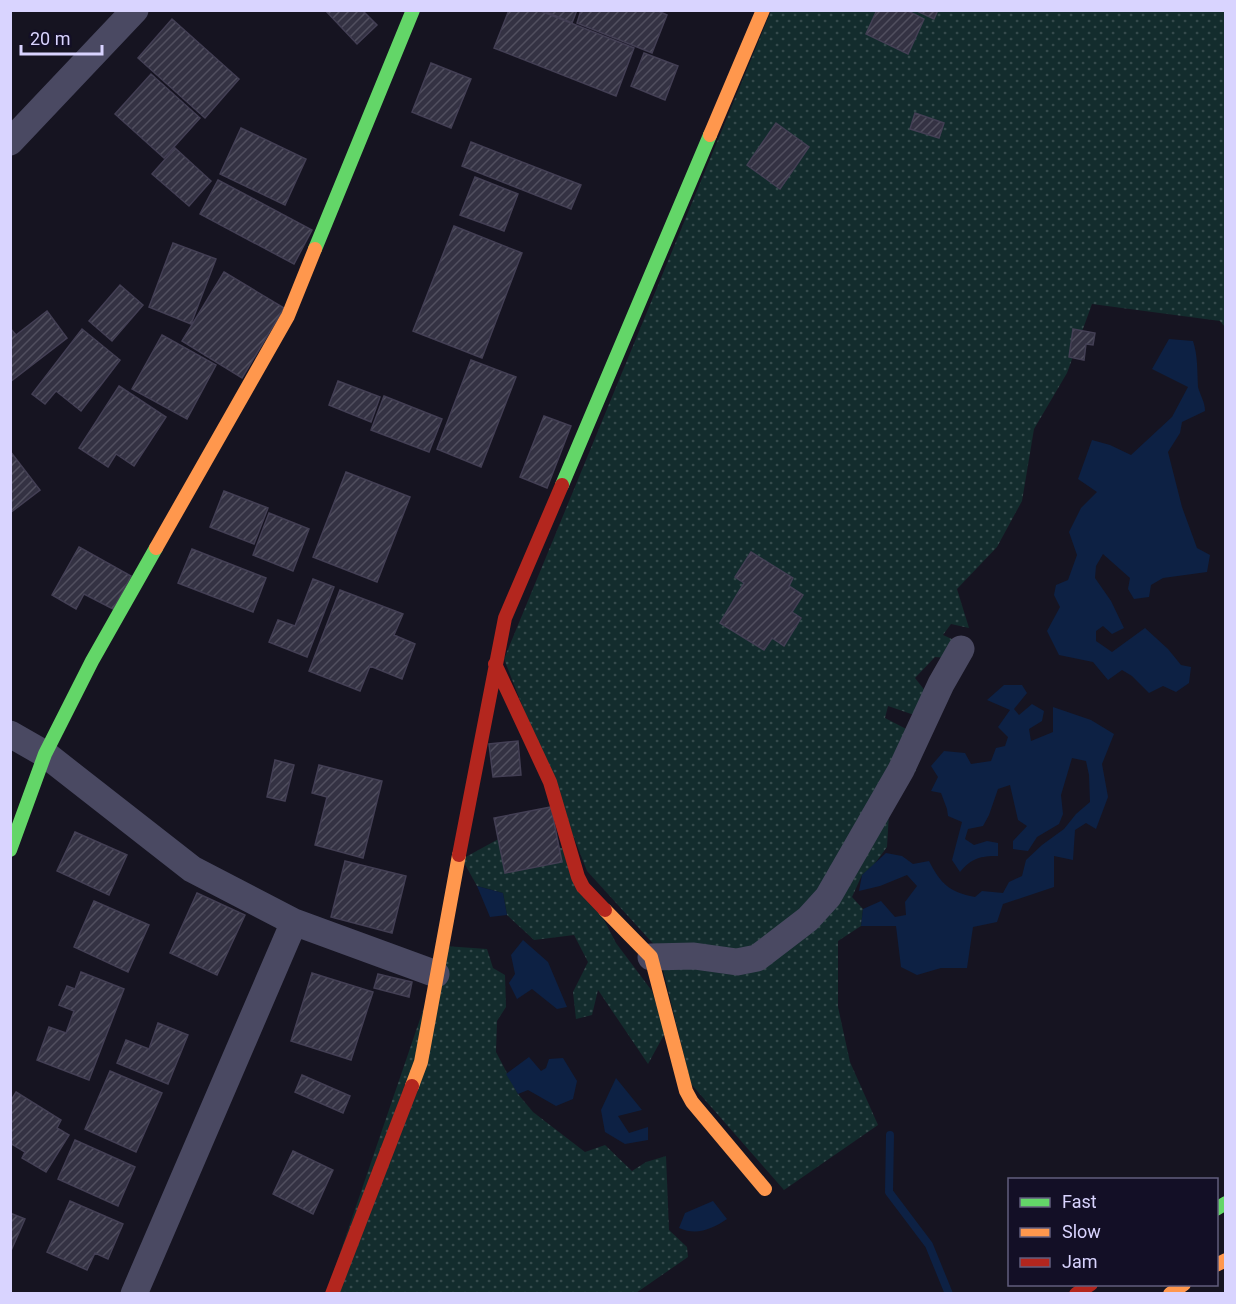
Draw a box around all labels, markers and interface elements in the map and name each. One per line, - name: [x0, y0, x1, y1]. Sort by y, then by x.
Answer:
- scale bar: [21, 18, 102, 56]
- text: 20 m: [30, 28, 70, 49]
- legend: [1008, 1178, 1218, 1286]
- text: Fast: [1062, 1191, 1097, 1212]
- text: Slow: [1062, 1221, 1101, 1242]
- text: Jam: [1062, 1251, 1098, 1272]

